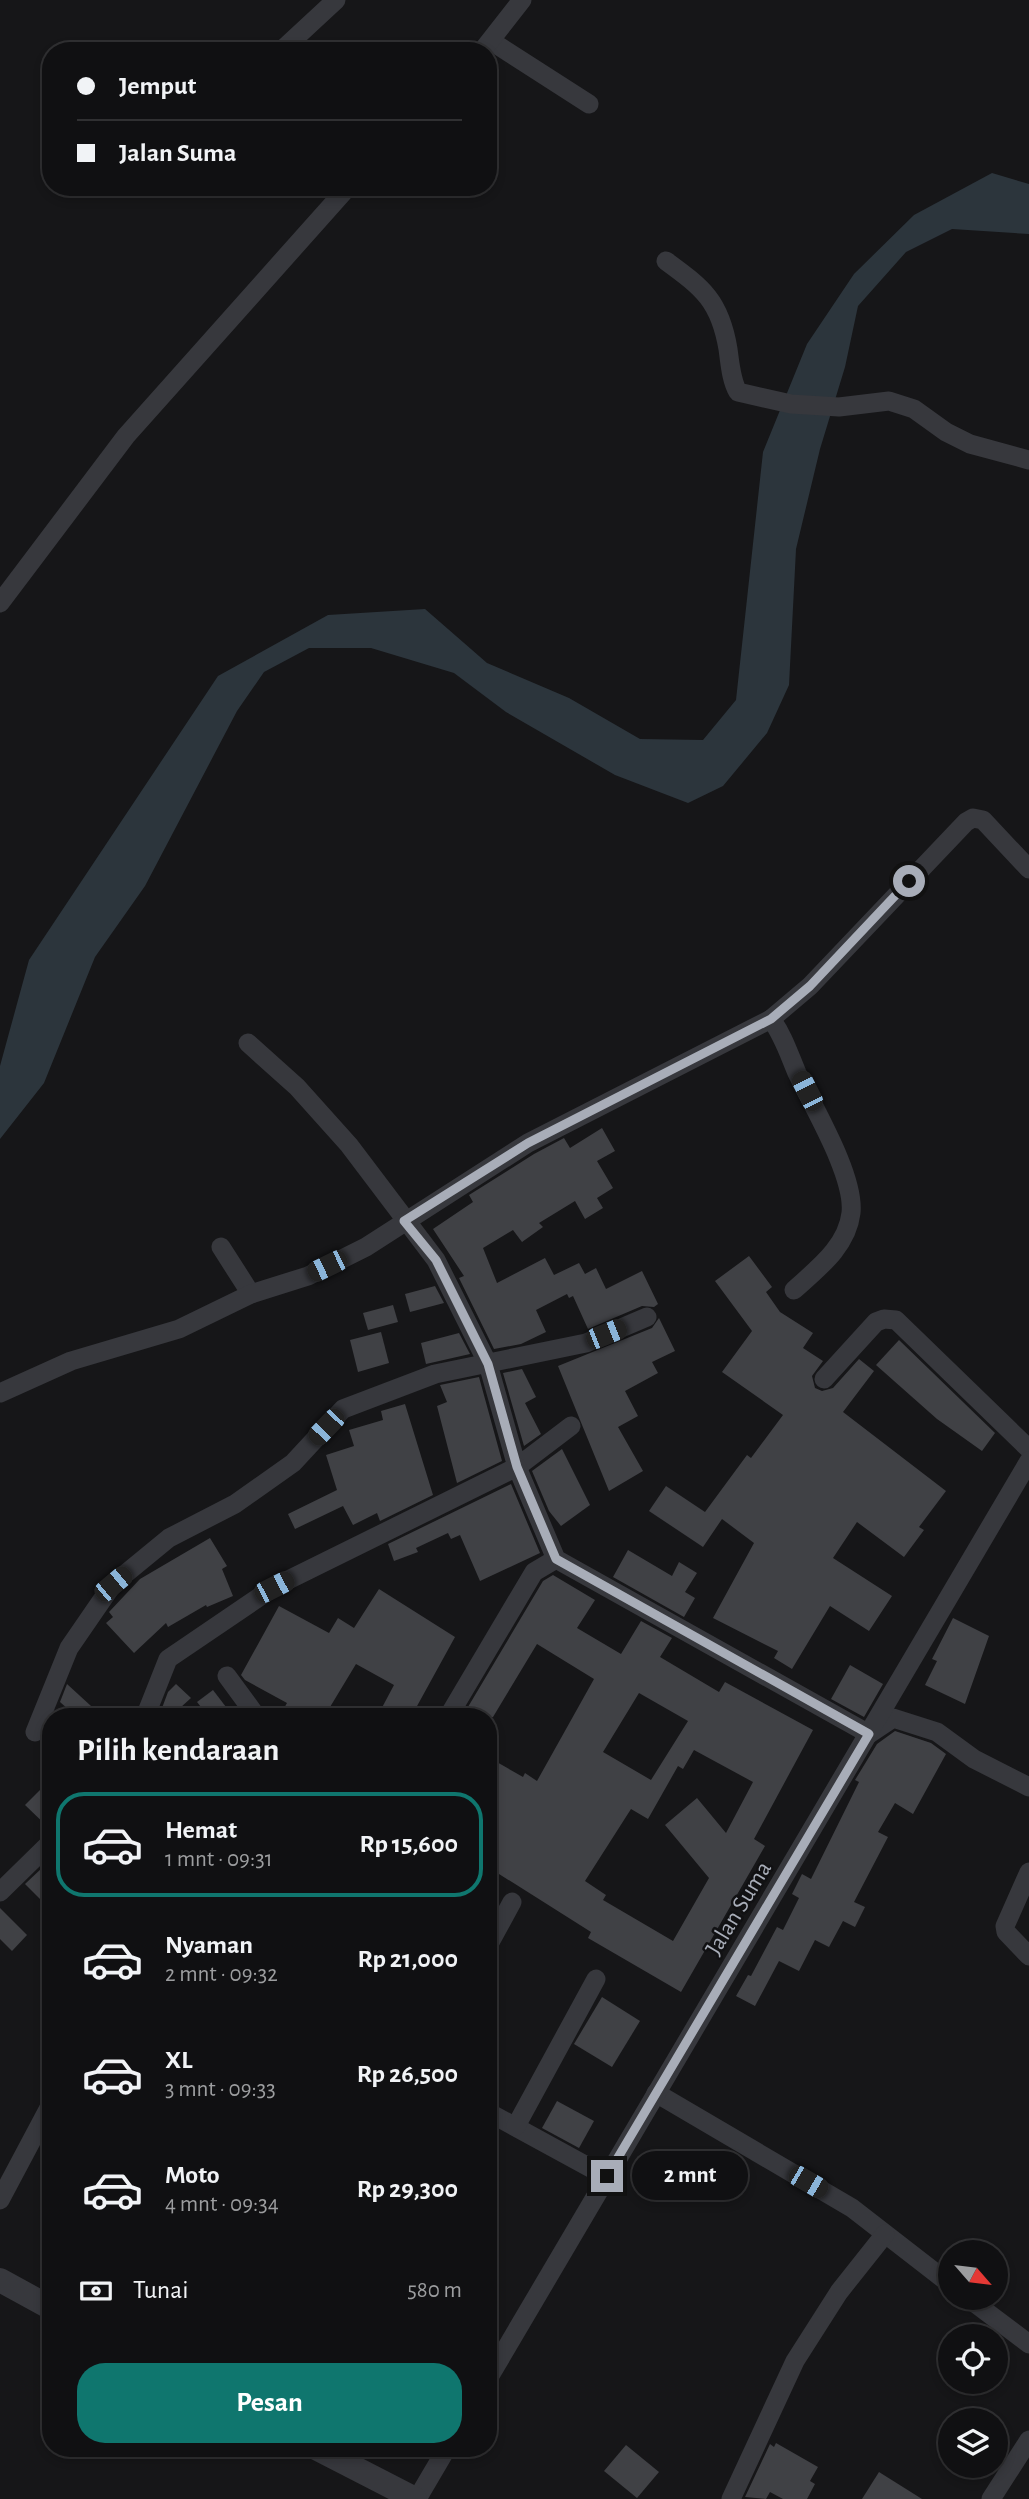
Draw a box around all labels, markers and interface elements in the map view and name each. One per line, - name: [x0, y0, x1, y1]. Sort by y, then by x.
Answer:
- text: Jemput: [119, 73, 196, 99]
- text: Jalan Suma: [119, 140, 237, 166]
- route start: [893, 865, 925, 897]
- car: [789, 1068, 826, 1114]
- car: [304, 1247, 351, 1285]
- car: [583, 1316, 630, 1352]
- car: [304, 1405, 349, 1449]
- car: [91, 1562, 136, 1606]
- car: [251, 1568, 298, 1606]
- text: Pilih kendaraan: [77, 1734, 279, 1766]
- icon: car: [81, 1813, 144, 1876]
- text: Hemat: [165, 1817, 237, 1843]
- text: Rp 15,600: [360, 1831, 458, 1857]
- text: 1 mnt · 09:31: [165, 1848, 273, 1871]
- street label: Jalan Suma: [702, 1857, 776, 1960]
- icon: car: [81, 1928, 144, 1991]
- text: Nyaman: [165, 1932, 253, 1958]
- text: Rp 21,000: [358, 1946, 458, 1972]
- text: 2 mnt · 09:32: [165, 1963, 278, 1986]
- icon: car: [81, 2043, 144, 2106]
- text: XL: [165, 2047, 192, 2073]
- text: Rp 26,500: [357, 2061, 458, 2087]
- text: 3 mnt · 09:33: [165, 2078, 276, 2101]
- callout: 2 mnt: [632, 2152, 747, 2200]
- icon: car: [81, 2158, 144, 2221]
- route end: [591, 2160, 623, 2192]
- text: Moto: [165, 2162, 220, 2188]
- car: [785, 2162, 832, 2202]
- text: 2 mnt: [664, 2164, 716, 2187]
- text: Rp 29,300: [357, 2176, 458, 2202]
- text: 4 mnt · 09:34: [165, 2193, 279, 2216]
- north arrow: [938, 2240, 1008, 2310]
- map controls: [938, 2240, 1008, 2478]
- icon: cash: [77, 2272, 115, 2310]
- text: Tunai: [133, 2277, 189, 2303]
- text: 580 m: [407, 2279, 462, 2302]
- button: locate: [938, 2324, 1008, 2394]
- button: Pesan: [77, 2363, 462, 2443]
- button: layers: [938, 2408, 1008, 2478]

